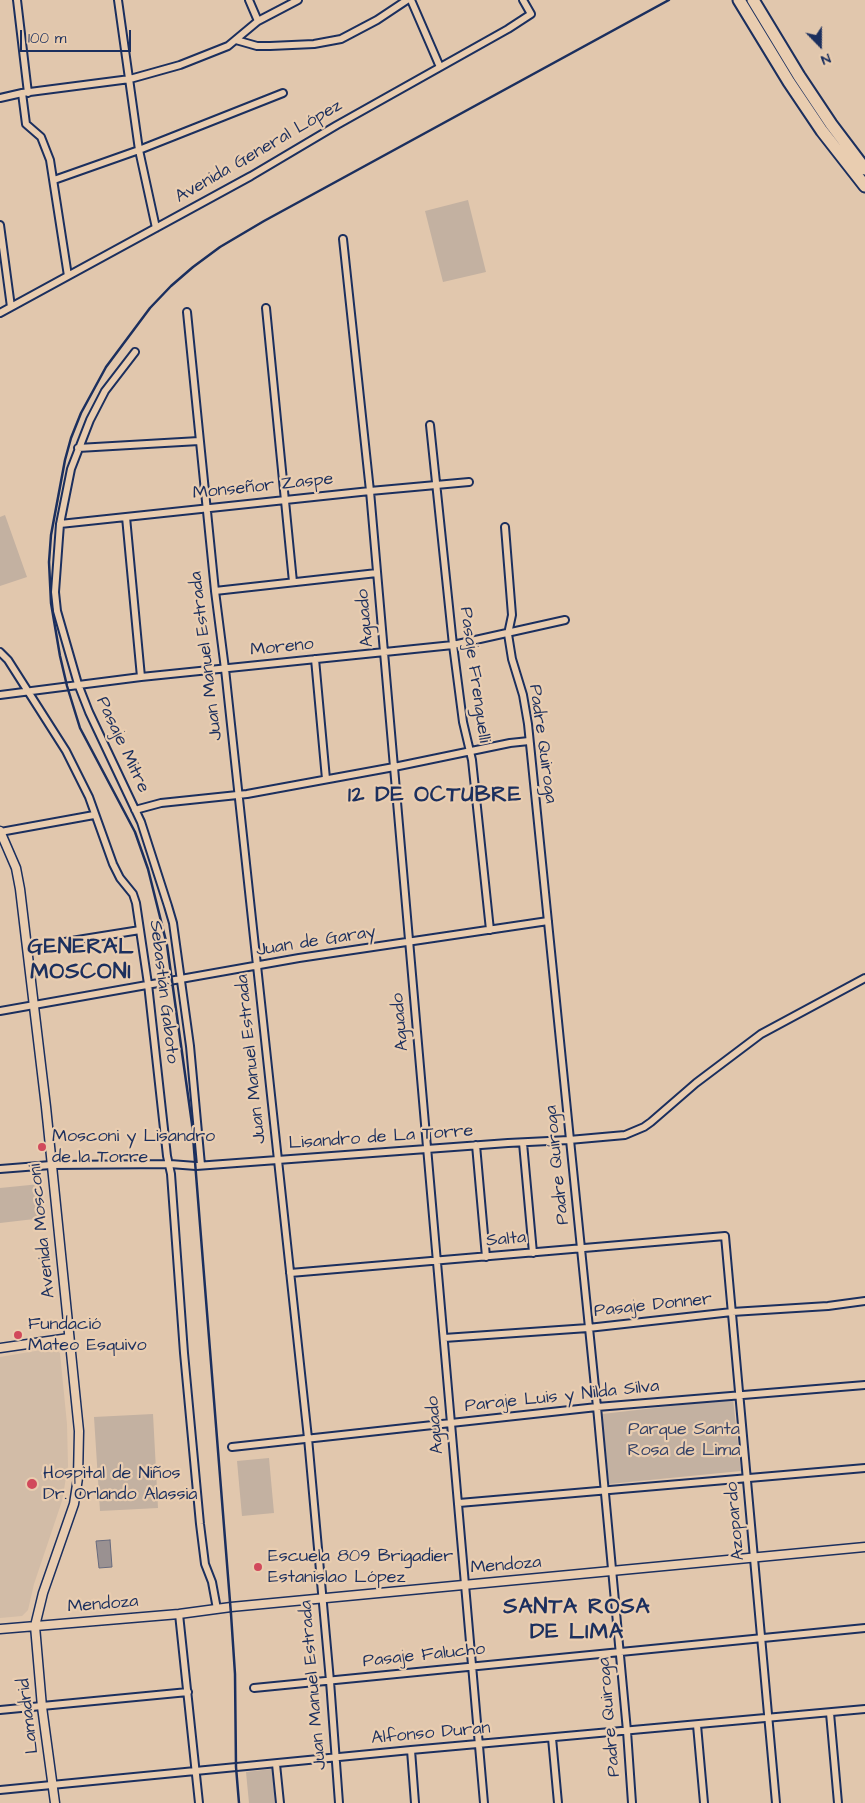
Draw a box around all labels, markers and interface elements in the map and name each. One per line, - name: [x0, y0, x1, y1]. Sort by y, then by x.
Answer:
- scale bar: [22, 20, 134, 52]
- north arrow: [795, 20, 845, 70]
- text: 100 m: [28, 28, 67, 49]
- text: N: [818, 48, 833, 70]
- street label: Avenida General López: [172, 95, 346, 209]
- street label: Monseñor Zaspe: [192, 469, 334, 505]
- street label: Juan Manuel Estrada: [186, 570, 228, 742]
- street label: Aguado: [353, 588, 379, 648]
- street label: Pasaje Frenguelli: [454, 606, 494, 744]
- street label: Moreno: [249, 634, 315, 662]
- street label: Padre Quiroga: [523, 683, 561, 805]
- street label: Pasaje Mitre: [90, 694, 154, 796]
- district label: 12 DE OCTUBRE: [346, 783, 524, 809]
- street label: Sebastián Gaboto: [143, 919, 183, 1065]
- street label: Juan de Garay: [255, 922, 377, 962]
- district label: GENERAL MOSCONI: [27, 935, 135, 986]
- street label: Juan Manuel Estrada: [232, 973, 272, 1145]
- street label: Aguado: [388, 992, 414, 1052]
- street label: Padre Quiroga: [541, 1104, 575, 1226]
- street label: Lisandro de La Torre: [288, 1121, 474, 1155]
- place label: Mosconi y Lisandro de la Torre: [52, 1126, 215, 1168]
- marker: Mosconi y Lisandro de la Torre: [36, 1141, 48, 1153]
- street label: Avenida Mosconi: [25, 1163, 61, 1299]
- street label: Salta: [485, 1227, 527, 1253]
- street label: Pasaje Donner: [593, 1289, 713, 1323]
- place label: Fundació Mateo Esquivo: [28, 1314, 147, 1356]
- marker: Fundació Mateo Esquivo: [12, 1329, 24, 1341]
- street label: Paraje Luis y Nilda Silva: [464, 1376, 660, 1418]
- street label: Aguado: [423, 1395, 449, 1455]
- park label: Parque Santa Rosa de Lima: [628, 1419, 740, 1462]
- place label: Hospital de Niños Dr. Orlando Alassia: [43, 1463, 197, 1506]
- marker: Hospital de Niños Dr. Orlando Alassia: [25, 1477, 39, 1491]
- street label: Azopardo: [722, 1481, 750, 1561]
- place label: Escuela 809 Brigadier Estanislao López: [268, 1546, 453, 1588]
- street label: Mendoza: [470, 1552, 542, 1580]
- marker: Escuela 809 Brigadier Estanislao López: [252, 1561, 264, 1573]
- street label: Mendoza: [67, 1591, 139, 1619]
- district label: SANTA ROSA DE LIMA: [502, 1595, 652, 1646]
- street label: Juan Manuel Estrada: [296, 1599, 332, 1771]
- street label: Pasaje Falucho: [362, 1639, 486, 1673]
- street label: Padre Quiroga: [594, 1656, 626, 1778]
- street label: Lamadrid: [14, 1677, 44, 1755]
- street label: Alfonso Duran: [371, 1718, 491, 1750]

